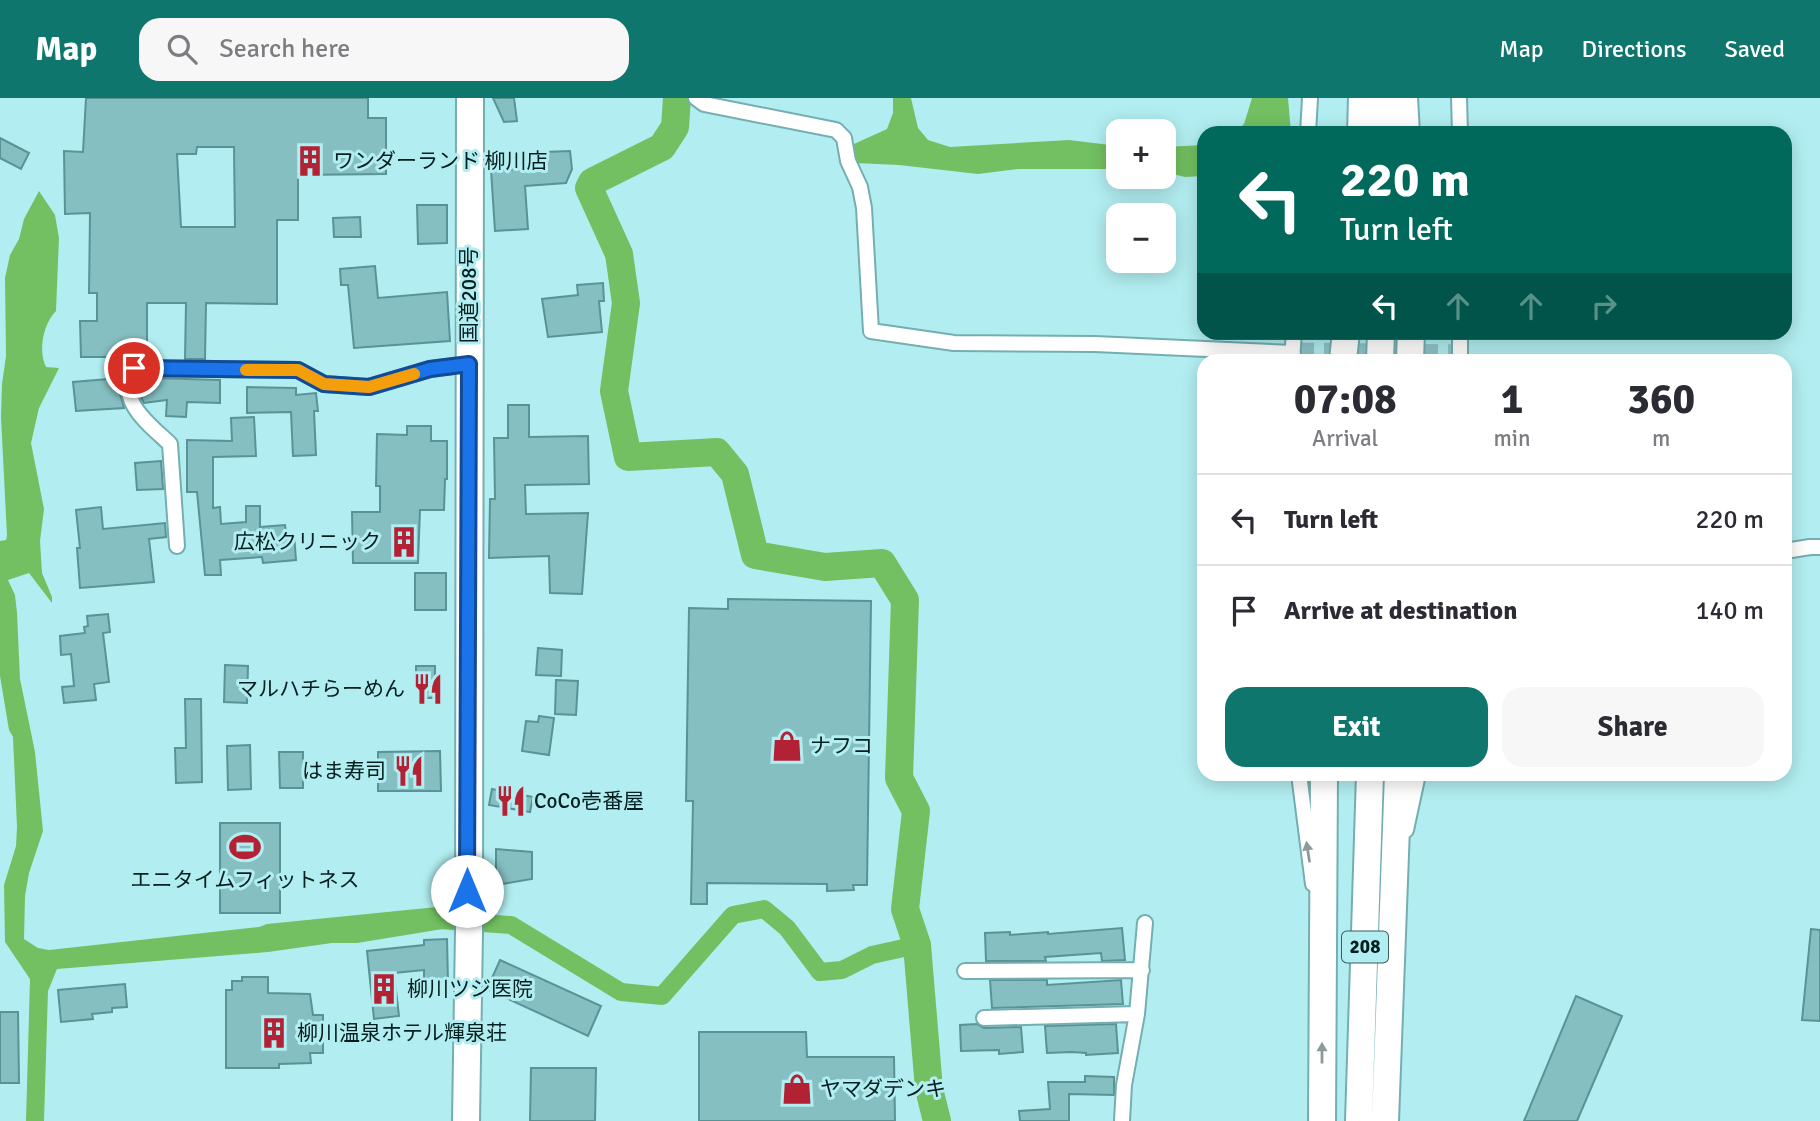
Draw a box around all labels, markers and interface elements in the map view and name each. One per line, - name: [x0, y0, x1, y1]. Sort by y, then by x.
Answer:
- search box: [139, 18, 629, 81]
- text: Map: [35, 29, 97, 70]
- icon: search: [163, 30, 201, 68]
- text: Search here: [219, 33, 350, 65]
- text: Map: [1499, 34, 1544, 64]
- text: Directions: [1582, 34, 1687, 64]
- text: Saved: [1725, 34, 1785, 64]
- map controls: [1106, 119, 1176, 273]
- button: +: [1106, 119, 1176, 189]
- building icon: ワンダーランド 柳川店: [293, 144, 327, 178]
- place label: ワンダーランド 柳川店: [333, 148, 548, 174]
- text: 220 m: [1340, 150, 1470, 210]
- icon: left: [1225, 154, 1316, 245]
- button: −: [1106, 203, 1176, 273]
- text: Turn left: [1340, 210, 1453, 249]
- street label: 国道208号: [456, 246, 482, 344]
- icon: left: [1366, 287, 1404, 325]
- icon: ahead: [1439, 287, 1477, 325]
- icon: ahead: [1512, 287, 1550, 325]
- icon: right: [1585, 287, 1623, 325]
- pin: [104, 338, 164, 398]
- icon: arrive: [115, 349, 153, 387]
- text: 07:08: [1294, 374, 1397, 425]
- text: 1: [1501, 374, 1523, 425]
- text: 360: [1627, 374, 1695, 425]
- text: Arrival: [1312, 424, 1378, 453]
- text: min: [1493, 424, 1531, 453]
- text: m: [1652, 424, 1670, 453]
- icon: left: [1225, 501, 1263, 539]
- text: Turn left: [1284, 504, 1378, 536]
- text: 220 m: [1695, 504, 1764, 536]
- building icon: 広松クリニック: [387, 525, 421, 559]
- place label: 広松クリニック: [234, 529, 381, 555]
- icon: arrive: [1225, 592, 1263, 630]
- text: Arrive at destination: [1284, 595, 1517, 627]
- text: 140 m: [1695, 595, 1764, 627]
- restaurant icon: マルハチらーめん: [411, 672, 445, 706]
- place label: マルハチらーめん: [237, 676, 405, 702]
- button: Exit: [1225, 687, 1488, 767]
- button: Share: [1502, 687, 1764, 767]
- shop icon: ナフコ: [770, 729, 804, 763]
- place label: ナフコ: [810, 733, 873, 759]
- restaurant icon: はま寿司: [392, 754, 426, 788]
- place label: はま寿司: [302, 758, 386, 784]
- restaurant icon: CoCo壱番屋: [494, 784, 528, 818]
- place label: CoCo壱番屋: [534, 788, 644, 814]
- sports icon: エニタイムフィットネス: [228, 830, 262, 864]
- one-way arrow: [1302, 841, 1313, 863]
- position arrow: [430, 854, 504, 928]
- place label: エニタイムフィットネス: [131, 867, 359, 893]
- road number: 208: [1342, 932, 1388, 962]
- building icon: 柳川ツジ医院: [367, 972, 401, 1006]
- place label: 柳川ツジ医院: [407, 976, 533, 1002]
- building icon: 柳川温泉ホテル輝泉荘: [257, 1016, 291, 1050]
- place label: 柳川温泉ホテル輝泉荘: [297, 1020, 507, 1046]
- one-way arrow: [1316, 1042, 1328, 1064]
- shop icon: ヤマダデンキ: [780, 1072, 814, 1106]
- place label: ヤマダデンキ: [820, 1076, 946, 1102]

